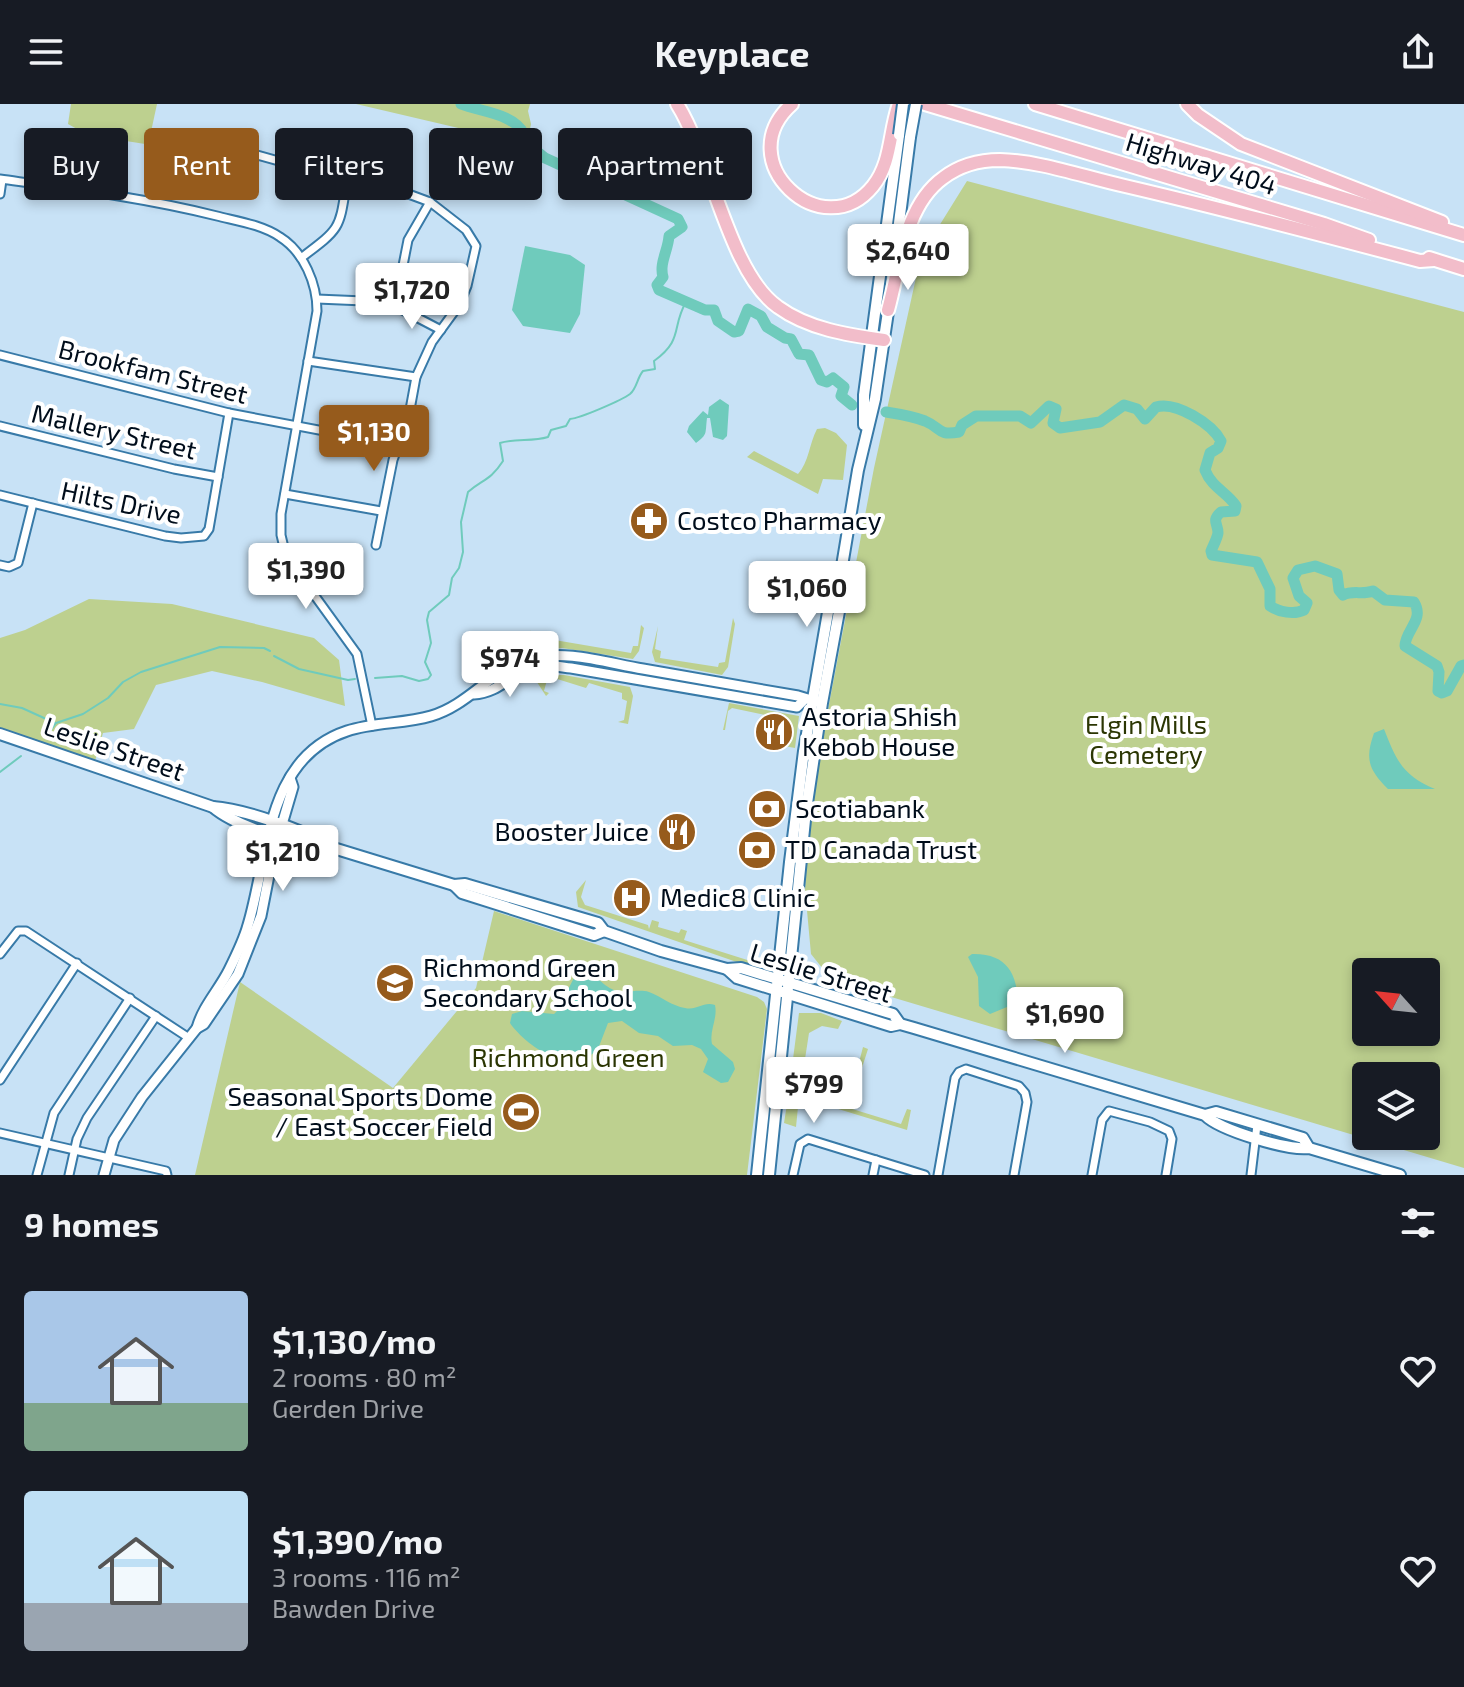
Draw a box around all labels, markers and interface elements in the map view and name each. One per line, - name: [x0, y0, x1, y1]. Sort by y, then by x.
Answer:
- icon: menu: [24, 30, 68, 74]
- icon: share: [1396, 30, 1440, 74]
- text: Keyplace: [654, 31, 810, 74]
- street label: Highway 404: [1122, 125, 1280, 200]
- chip: Buy: [24, 128, 128, 200]
- chip: Rent: [144, 128, 259, 200]
- chip: Filters: [275, 128, 413, 200]
- chip: New: [429, 128, 542, 200]
- chip: Apartment: [558, 128, 752, 200]
- pin: $2,640: [843, 224, 973, 292]
- text: $2,640: [866, 234, 950, 265]
- pin: $1,720: [347, 263, 477, 331]
- text: $1,720: [374, 273, 451, 304]
- street label: Brookfam Street: [56, 332, 251, 409]
- street label: Mallery Street: [29, 397, 200, 465]
- pin: $1,130: [309, 405, 439, 473]
- text: $1,130: [337, 415, 411, 446]
- street label: Hilts Drive: [58, 474, 184, 529]
- pharmacy icon: Costco Pharmacy: [628, 500, 670, 542]
- place label: Costco Pharmacy: [677, 504, 882, 535]
- pin: $1,390: [241, 543, 371, 611]
- text: $1,390: [266, 553, 346, 584]
- pin: $1,060: [742, 561, 872, 629]
- text: $1,060: [767, 571, 847, 602]
- pin: $974: [463, 631, 557, 699]
- text: $974: [480, 641, 540, 672]
- place label: Astoria Shish Kebob House: [802, 700, 957, 761]
- park label: Elgin Mills Cemetery: [1085, 708, 1207, 769]
- street label: Leslie Street: [40, 709, 189, 786]
- restaurant icon: Astoria Shish Kebob House: [753, 711, 795, 753]
- bank icon: Scotiabank: [746, 788, 788, 830]
- place label: Scotiabank: [795, 792, 925, 823]
- restaurant icon: Booster Juice: [656, 811, 698, 853]
- place label: Booster Juice: [495, 815, 649, 846]
- pin: $1,210: [218, 825, 348, 893]
- bank icon: TD Canada Trust: [736, 829, 778, 871]
- place label: TD Canada Trust: [785, 833, 977, 864]
- text: $1,210: [245, 835, 321, 866]
- hospital icon: Medic8 Clinic: [611, 877, 653, 919]
- place label: Medic8 Clinic: [660, 881, 816, 912]
- street label: Leslie Street: [747, 935, 896, 1008]
- place label: Richmond Green Secondary School: [423, 951, 632, 1012]
- north arrow: [1352, 958, 1440, 1046]
- map controls: [1352, 958, 1440, 1150]
- school or university icon: Richmond Green Secondary School: [374, 962, 416, 1004]
- pin: $1,690: [1000, 987, 1130, 1055]
- text: $1,690: [1025, 997, 1105, 1028]
- park label: Richmond Green: [471, 1041, 665, 1072]
- pin: $799: [767, 1057, 861, 1125]
- button: layers: [1352, 1062, 1440, 1150]
- text: $799: [784, 1067, 844, 1098]
- place label: Seasonal Sports Dome / East Soccer Field: [227, 1080, 493, 1141]
- sports icon: Seasonal Sports Dome / East Soccer Field: [500, 1091, 542, 1133]
- icon: filters: [1396, 1201, 1440, 1245]
- text: 9 homes: [24, 1203, 159, 1244]
- text: $1,130/mo: [272, 1320, 436, 1361]
- icon: home: [88, 1323, 184, 1419]
- icon: heart: [1396, 1349, 1440, 1393]
- text: 2 rooms · 80 m²: [272, 1361, 457, 1392]
- text: Gerden Drive: [272, 1392, 424, 1423]
- text: $1,390/mo: [272, 1520, 443, 1561]
- icon: home: [88, 1523, 184, 1619]
- icon: heart: [1396, 1549, 1440, 1593]
- text: 3 rooms · 116 m²: [272, 1561, 461, 1592]
- text: Bawden Drive: [272, 1592, 435, 1623]

